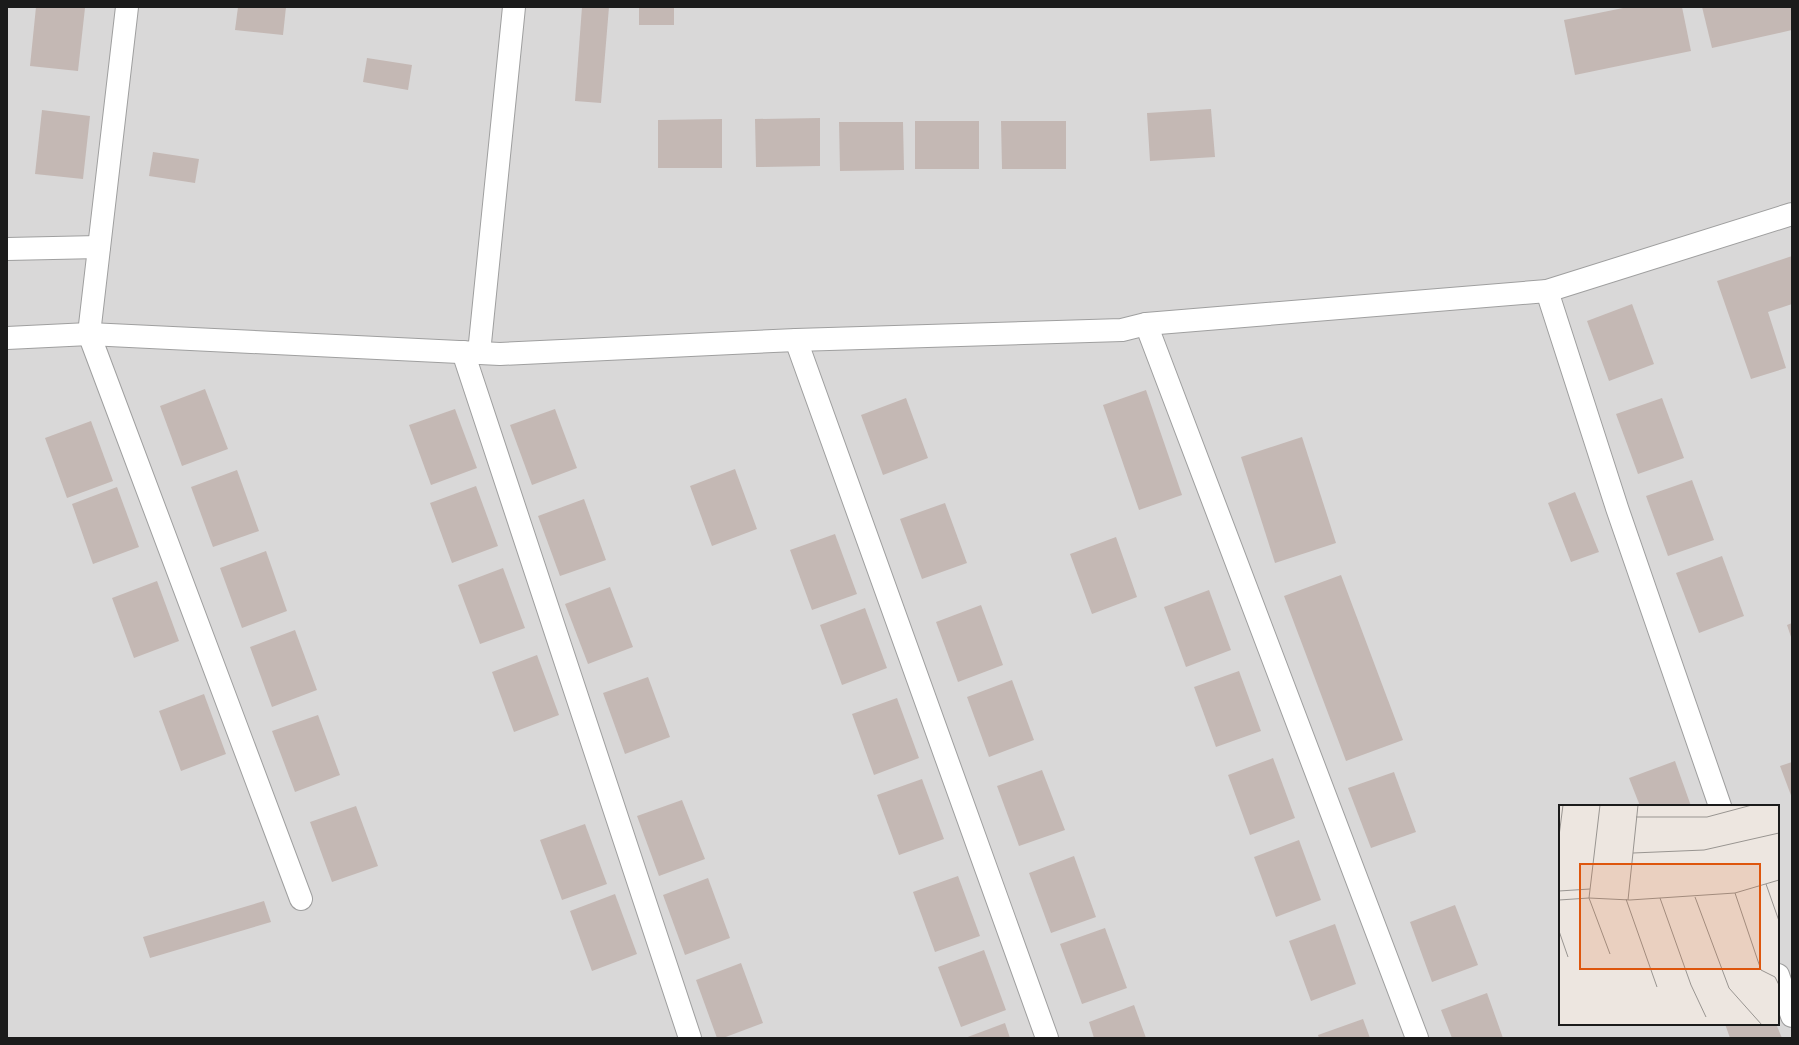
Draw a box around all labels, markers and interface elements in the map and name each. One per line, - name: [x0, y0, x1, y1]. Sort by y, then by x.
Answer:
- inset map: [1559, 805, 1779, 1025]

